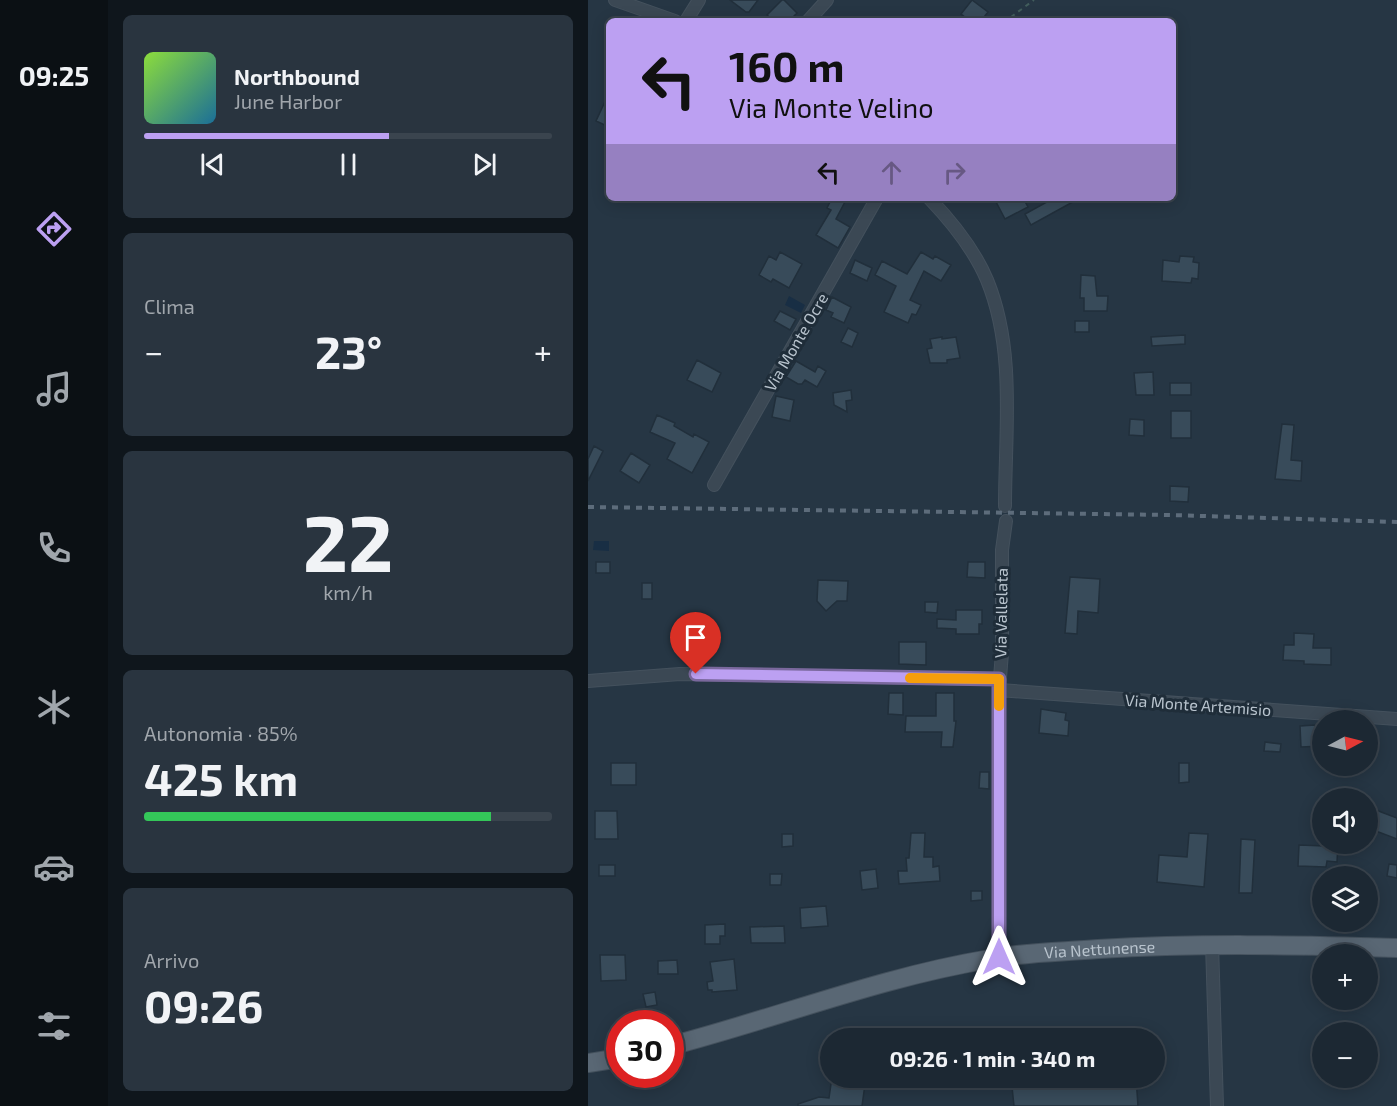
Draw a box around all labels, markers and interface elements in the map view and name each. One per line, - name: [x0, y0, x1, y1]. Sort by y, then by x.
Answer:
- text: 160 m: [729, 40, 845, 90]
- icon: left: [630, 42, 708, 120]
- text: 09:25: [19, 59, 89, 91]
- text: Northbound: [234, 63, 360, 89]
- text: June Harbor: [234, 89, 342, 113]
- text: Via Monte Velino: [729, 91, 934, 123]
- icon: previous: [196, 148, 229, 181]
- icon: pause: [332, 148, 365, 181]
- icon: next: [468, 148, 501, 181]
- icon: left: [812, 156, 845, 189]
- icon: ahead: [875, 156, 908, 189]
- icon: right: [938, 156, 971, 189]
- icon: directions: [33, 208, 75, 250]
- street label: Via Monte Ocre: [760, 289, 831, 394]
- text: Clima: [144, 294, 195, 318]
- text: 23°: [315, 324, 382, 378]
- text: −: [144, 331, 163, 371]
- text: +: [534, 331, 552, 371]
- icon: music: [33, 368, 75, 410]
- text: 22: [303, 494, 393, 588]
- icon: phone: [33, 527, 75, 569]
- street label: Via Vallelata: [990, 568, 1011, 658]
- text: km/h: [323, 580, 373, 604]
- pin: [670, 612, 721, 674]
- icon: arrive: [679, 621, 712, 654]
- icon: climate: [33, 686, 75, 728]
- street label: Via Monte Artemisio: [1124, 690, 1272, 719]
- north arrow: [1312, 710, 1378, 776]
- map controls: [1312, 710, 1378, 1088]
- text: Autonomia · 85%: [144, 721, 298, 745]
- text: 425 km: [144, 751, 298, 805]
- button: sound: [1312, 788, 1378, 854]
- icon: car: [33, 846, 75, 888]
- button: layers: [1312, 866, 1378, 932]
- position arrow: [967, 925, 1031, 989]
- street label: Via Nettunense: [1043, 936, 1156, 961]
- button: +: [1312, 944, 1378, 1010]
- text: Arrivo: [144, 948, 199, 972]
- text: 09:26: [144, 978, 263, 1032]
- icon: filters: [33, 1005, 75, 1047]
- speed limit sign: 30: [606, 1010, 684, 1088]
- button: −: [1312, 1022, 1378, 1088]
- text: 09:26 · 1 min · 340 m: [890, 1045, 1095, 1071]

